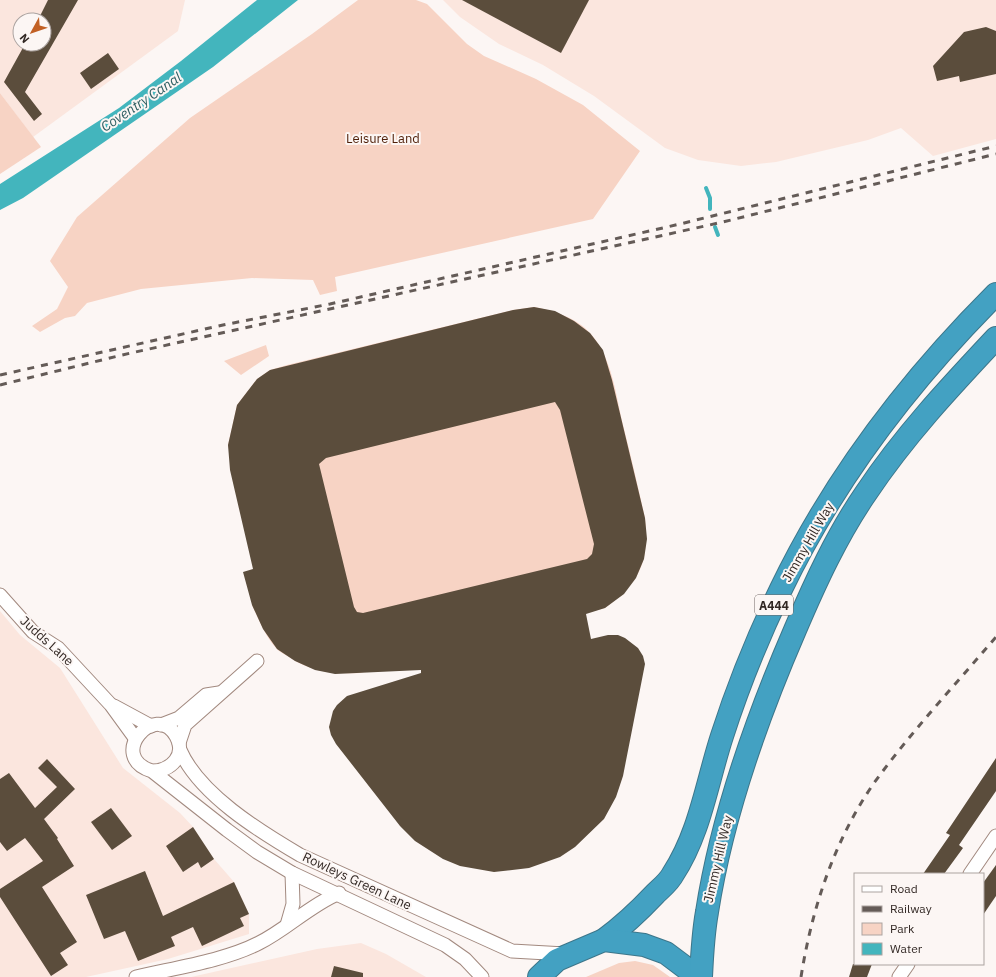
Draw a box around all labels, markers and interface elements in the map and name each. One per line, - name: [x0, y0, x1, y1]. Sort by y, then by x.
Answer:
- north arrow: [12, 12, 52, 52]
- text: N: [16, 31, 32, 46]
- water label: Coventry Canal: [97, 68, 185, 136]
- park label: Leisure Land: [346, 130, 420, 147]
- street label: Jimmy Hill Way: [778, 499, 838, 585]
- road number: A444: [755, 595, 793, 615]
- street label: Judds Lane: [17, 612, 77, 670]
- street label: Jimmy Hill Way: [700, 813, 736, 904]
- street label: Rowleys Green Lane: [300, 848, 414, 914]
- legend: [854, 873, 984, 965]
- text: Road: [890, 881, 918, 896]
- text: Railway: [890, 901, 932, 916]
- text: Park: [890, 921, 915, 936]
- text: Water: [890, 941, 923, 956]

